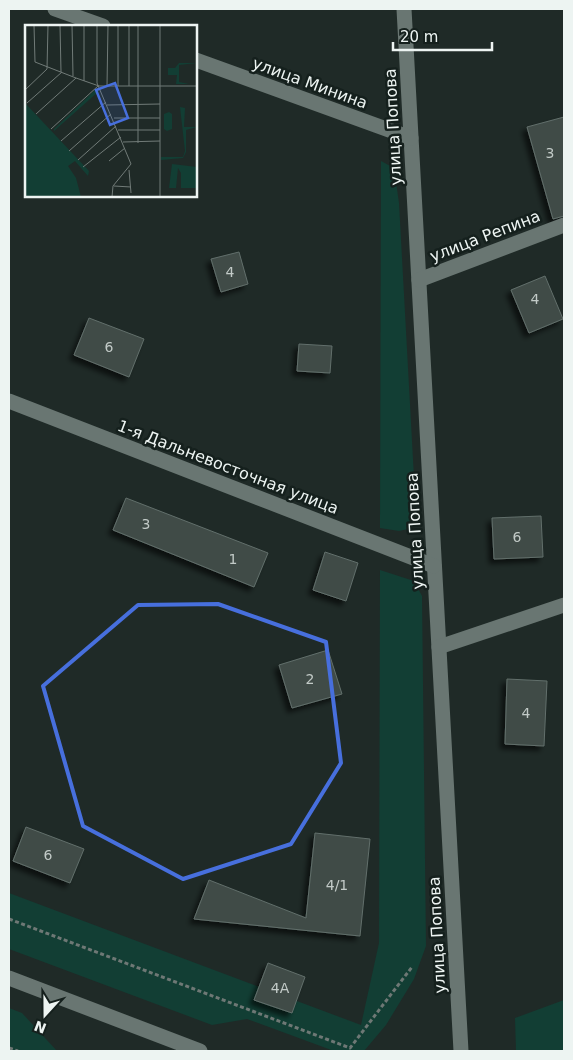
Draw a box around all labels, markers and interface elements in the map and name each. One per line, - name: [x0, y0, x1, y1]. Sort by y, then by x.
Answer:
- scale bar: [393, 20, 492, 52]
- inset map: [25, 25, 198, 198]
- text: 20 m: [400, 28, 438, 46]
- street label: улица Минина: [250, 53, 370, 113]
- street label: улица Попова: [380, 68, 406, 186]
- house number: 3: [546, 145, 554, 161]
- street label: улица Репина: [427, 206, 543, 266]
- house number: 4: [226, 264, 235, 280]
- house number: 4: [531, 291, 540, 307]
- house number: 6: [105, 339, 114, 355]
- street label: 1-я Дальневосточная улица: [115, 416, 341, 518]
- street label: улица Попова: [402, 472, 428, 590]
- house number: 3: [142, 516, 150, 532]
- house number: 6: [513, 529, 522, 545]
- house number: 1: [229, 551, 237, 567]
- house number: 2: [306, 671, 314, 687]
- house number: 4: [522, 705, 531, 721]
- house number: 6: [44, 847, 53, 863]
- street label: улица Попова: [424, 876, 450, 994]
- house number: 4/1: [326, 877, 348, 893]
- house number: 4А: [271, 980, 290, 996]
- north arrow: [20, 990, 70, 1040]
- text: N: [32, 1018, 49, 1037]

